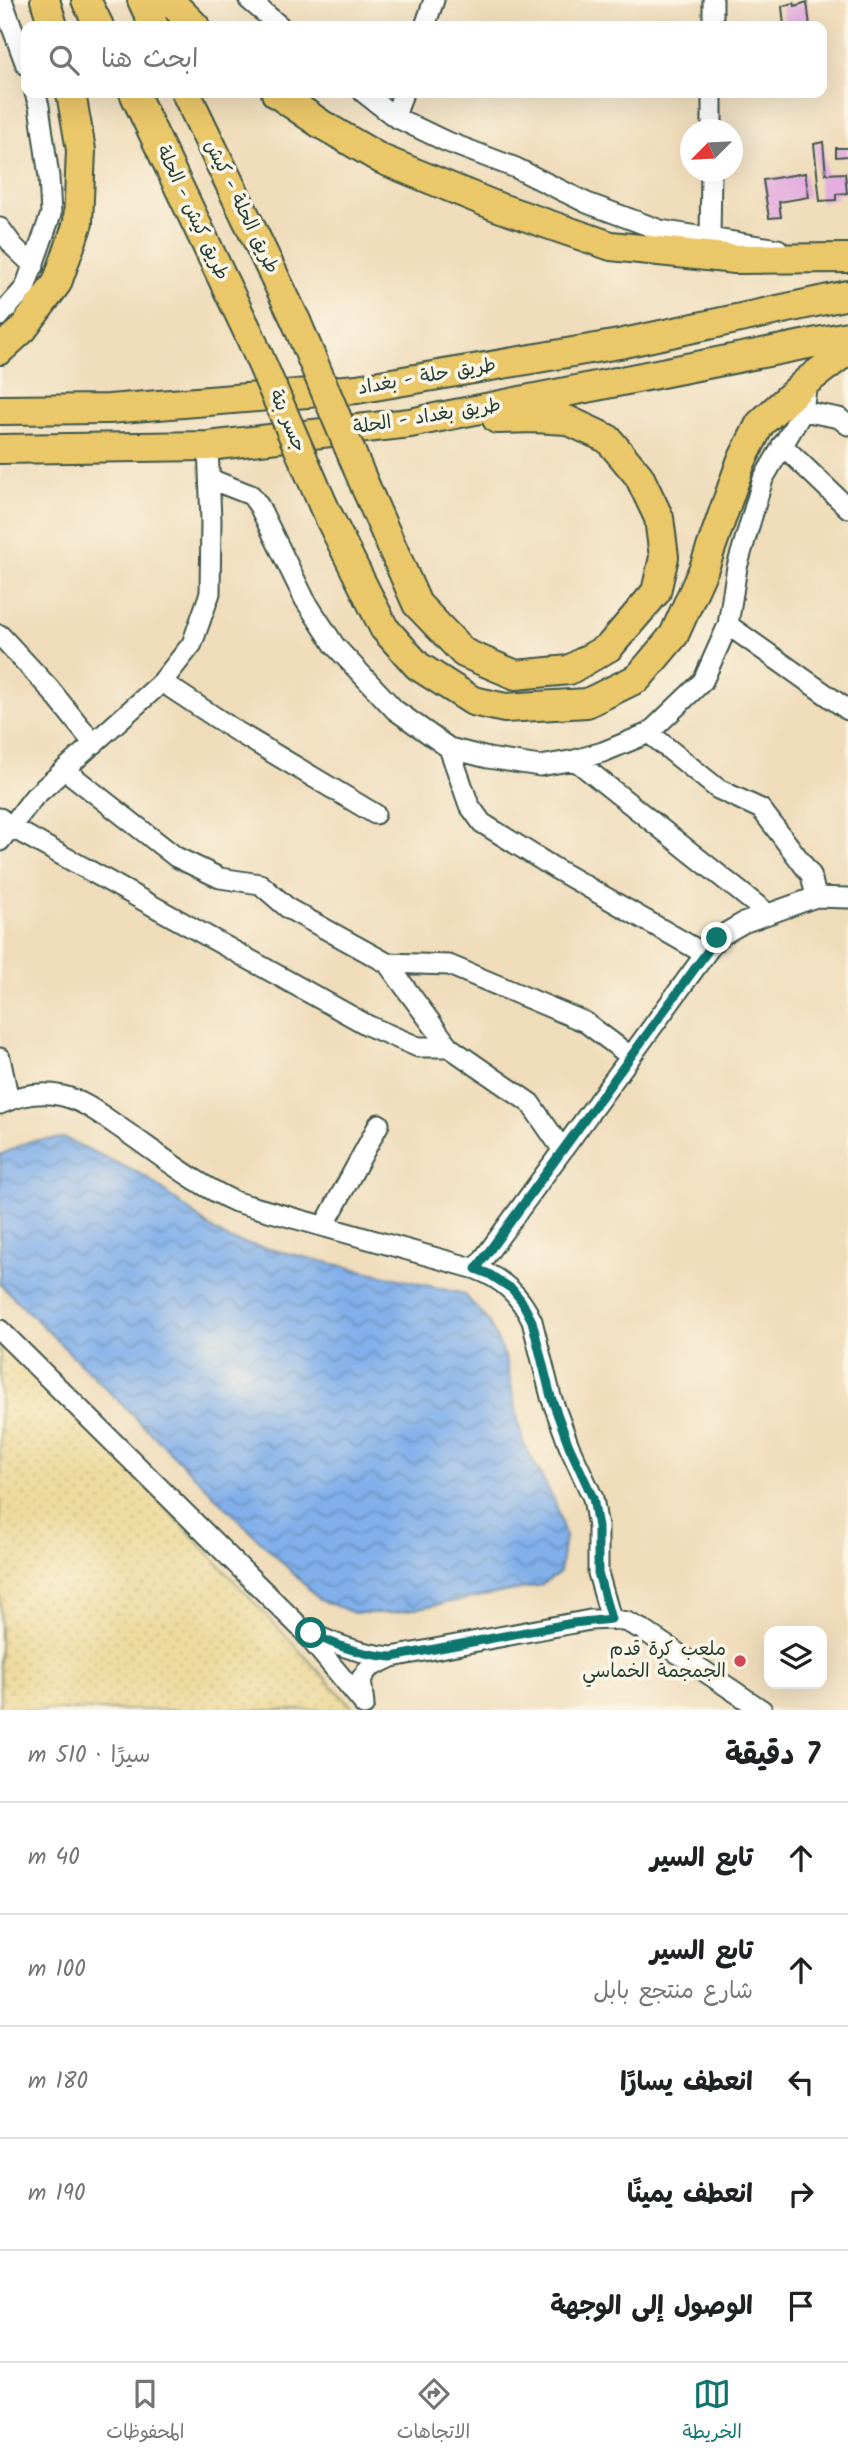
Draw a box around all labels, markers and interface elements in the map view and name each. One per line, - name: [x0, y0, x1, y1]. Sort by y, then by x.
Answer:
- search box: [21, 21, 827, 98]
- text: ابحث هنا: [101, 39, 198, 81]
- icon: search: [45, 41, 83, 79]
- north arrow: [680, 119, 743, 182]
- street label: طريق الحلة - كيش: [196, 135, 286, 279]
- street label: طريق كيش - الحلة: [148, 141, 236, 285]
- street label: طريق حلة - بغداد: [356, 350, 498, 404]
- street label: جسر بتة: [260, 385, 314, 457]
- street label: طريق بغداد - الحلة: [351, 391, 503, 443]
- route end: [701, 922, 732, 953]
- route start: [295, 1617, 326, 1648]
- map controls: [764, 1626, 827, 1689]
- button: layers: [764, 1626, 827, 1689]
- place label: ملعب كرة قدم الجمجمة الخماسي: [582, 1635, 726, 1687]
- marker: ملعب كرة قدم الجمجمة الخماسي: [732, 1653, 748, 1669]
- text: 7 دقيقة: [725, 1732, 820, 1780]
- text: سيرًا · 510 m: [28, 1738, 151, 1774]
- text: تابع السير: [650, 1838, 753, 1880]
- icon: ahead: [782, 1839, 820, 1877]
- text: 40 m: [28, 1840, 80, 1876]
- text: تابع السير: [650, 1931, 753, 1973]
- icon: ahead: [782, 1951, 820, 1989]
- text: 100 m: [28, 1952, 86, 1988]
- text: شارع منتجع بابل: [593, 1974, 753, 2010]
- text: انعطف يسارًا: [620, 2062, 753, 2104]
- icon: left: [782, 2063, 820, 2101]
- text: 180 m: [28, 2064, 88, 2100]
- text: انعطف يمينًا: [627, 2174, 753, 2216]
- icon: right: [782, 2175, 820, 2213]
- text: 190 m: [28, 2176, 86, 2212]
- text: الوصول إلى الوجهة: [550, 2286, 753, 2328]
- icon: arrive: [782, 2287, 820, 2325]
- tab: المحفوظات: [106, 2375, 184, 2448]
- tab: الاتجاهات: [397, 2375, 470, 2448]
- tab: الخريطة: [683, 2375, 742, 2448]

